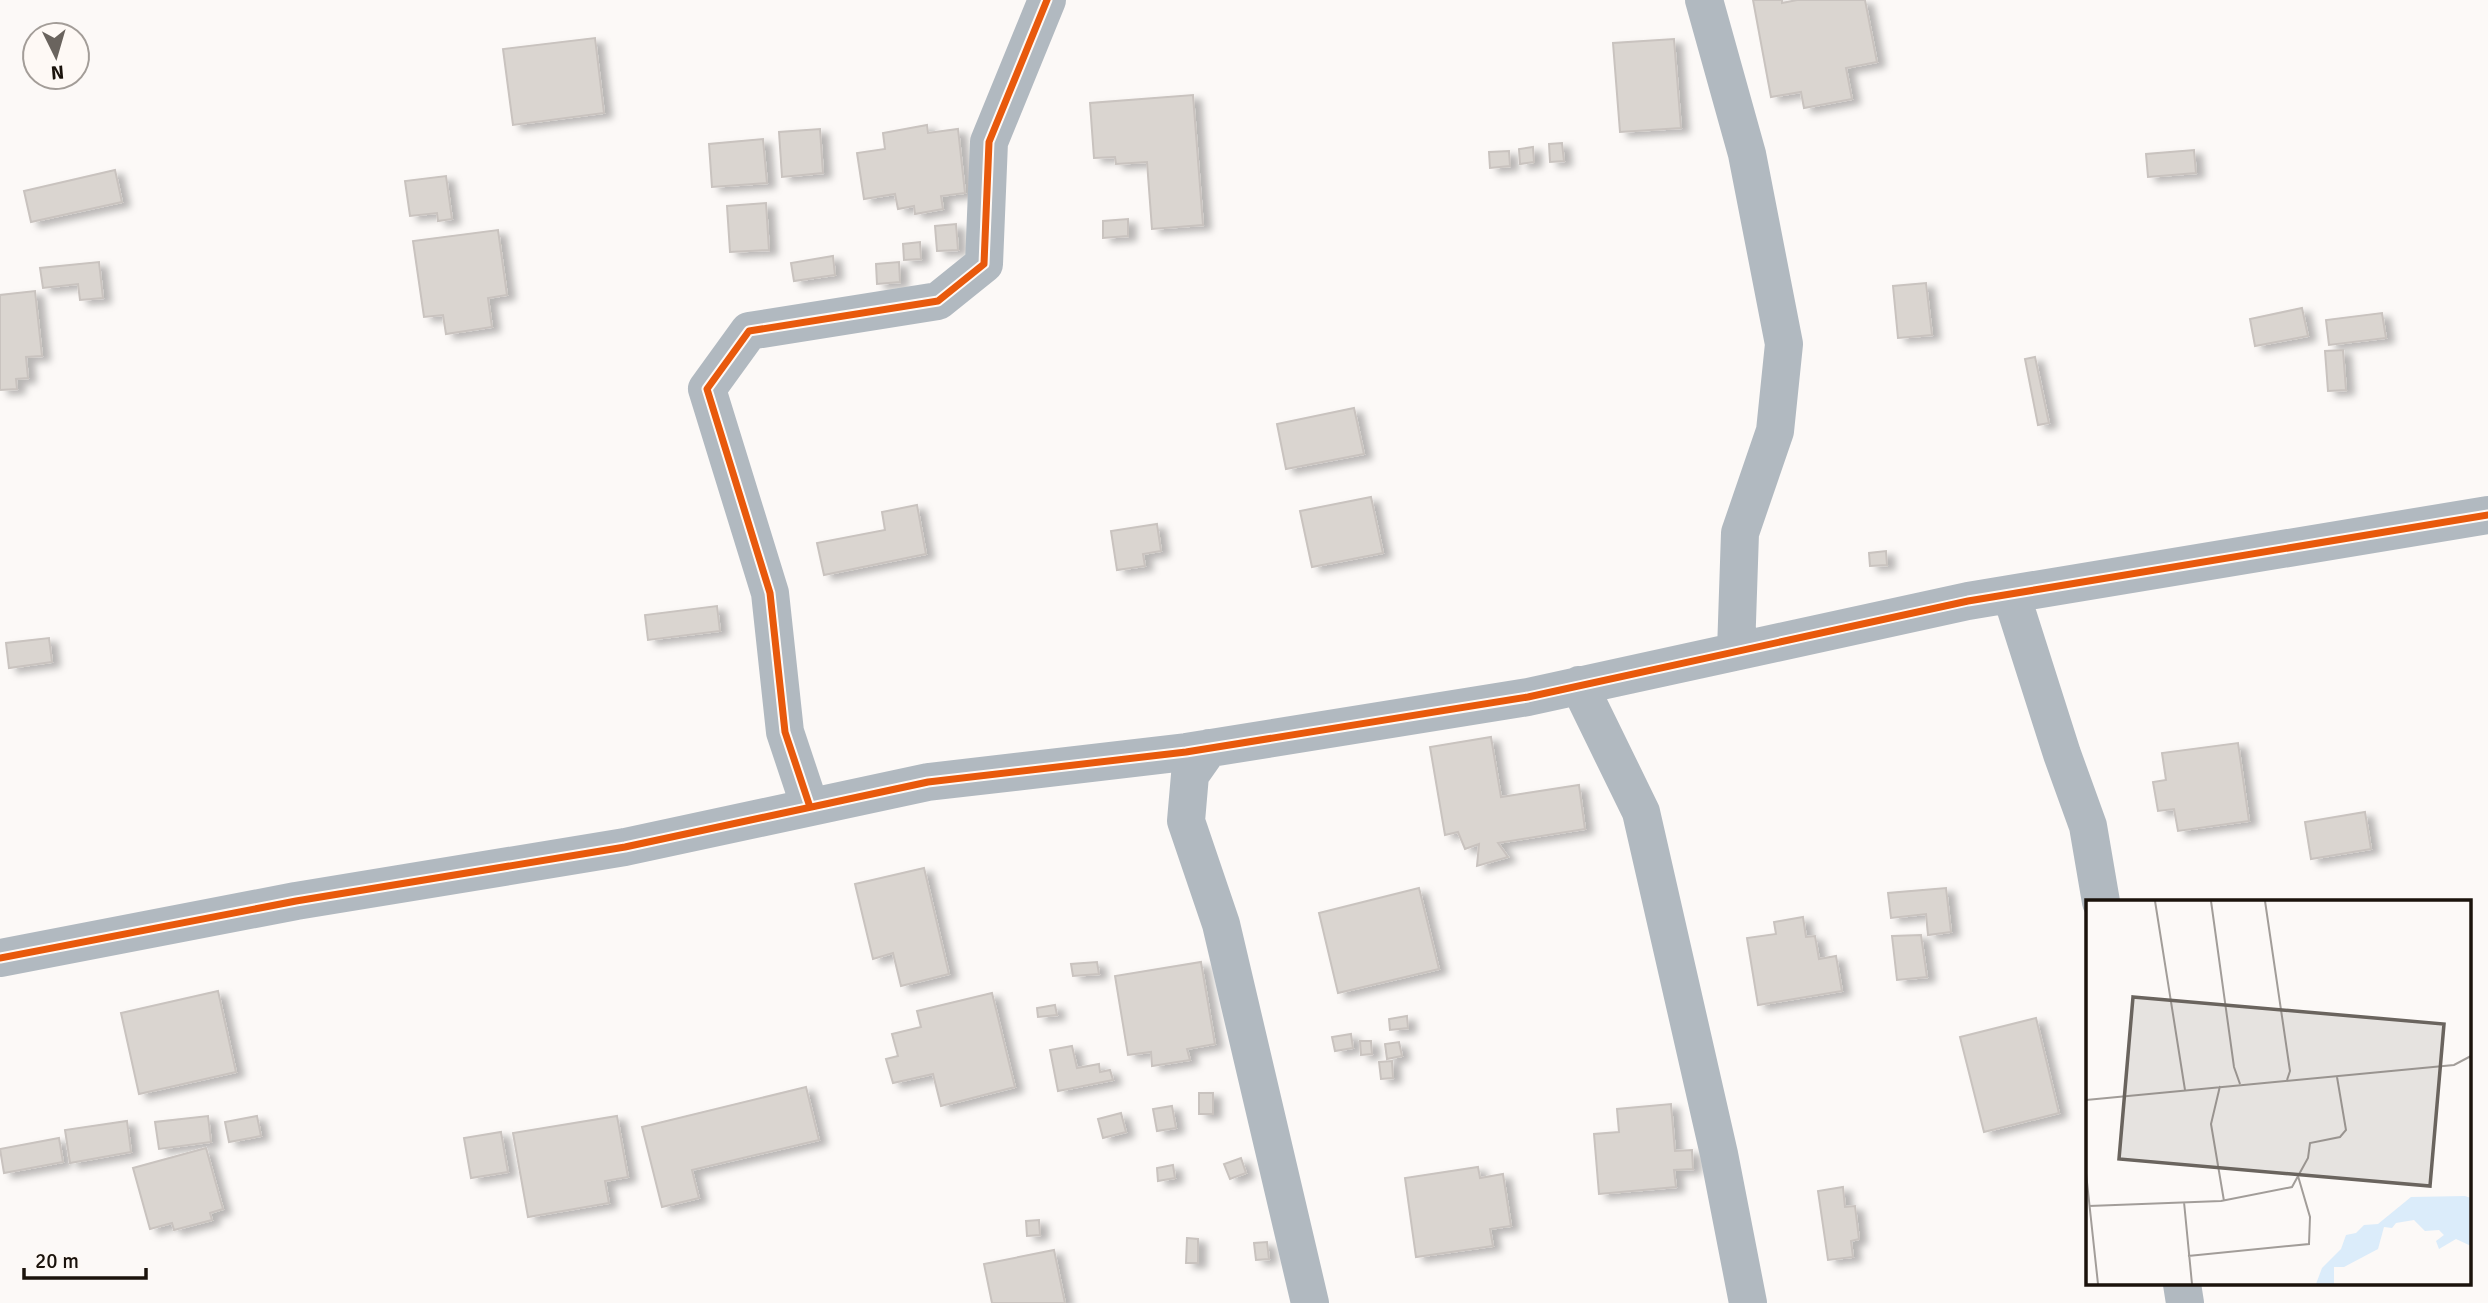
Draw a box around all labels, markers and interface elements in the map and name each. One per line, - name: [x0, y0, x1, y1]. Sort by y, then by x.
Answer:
- north arrow: [21, 21, 91, 91]
- text: N: [50, 59, 65, 84]
- inset map: [2086, 900, 2470, 1286]
- scale bar: [24, 1236, 147, 1280]
- text: 20 m: [35, 1248, 79, 1274]

